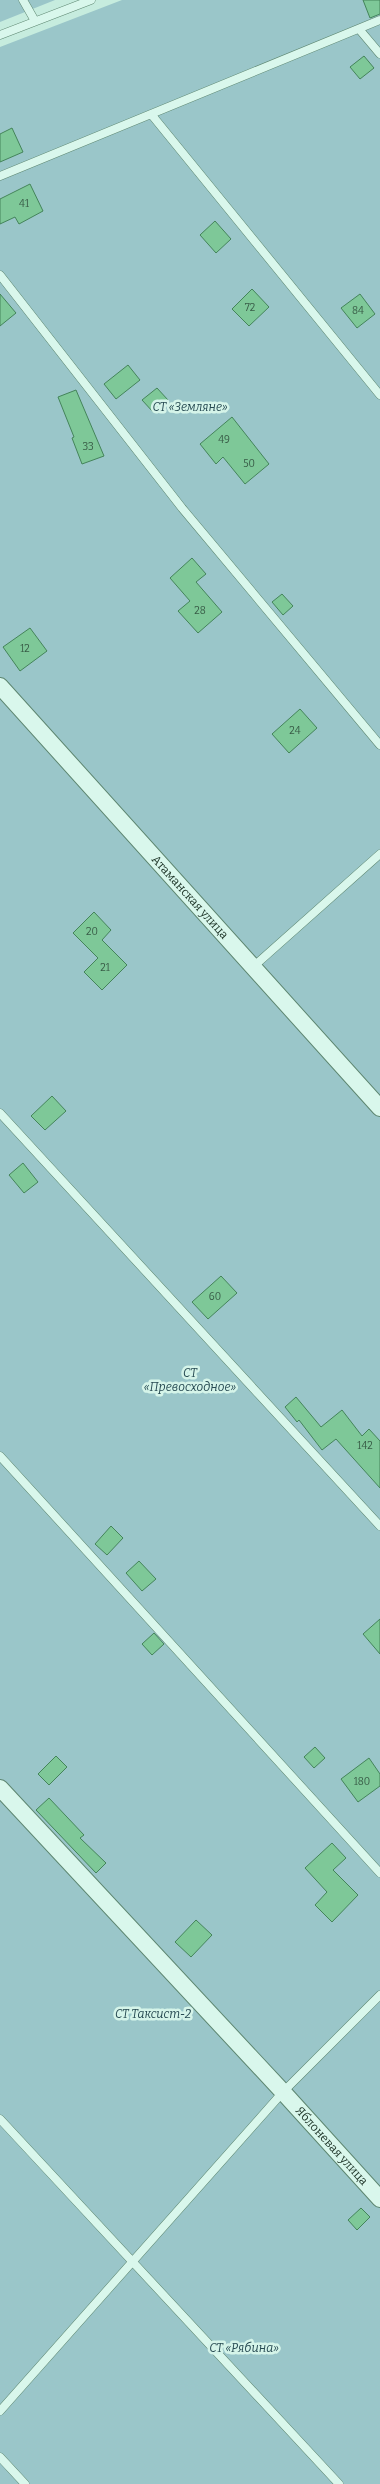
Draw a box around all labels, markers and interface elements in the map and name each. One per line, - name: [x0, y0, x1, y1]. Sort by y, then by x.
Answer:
- house number: 41: [19, 198, 29, 210]
- house number: 72: [245, 302, 255, 314]
- house number: 84: [352, 305, 364, 317]
- park label: СТ «Земляне»: [152, 400, 228, 414]
- house number: 49: [218, 434, 230, 446]
- house number: 33: [82, 441, 94, 453]
- house number: 50: [243, 458, 255, 470]
- house number: 28: [194, 605, 206, 617]
- house number: 12: [20, 643, 30, 655]
- house number: 24: [289, 725, 301, 737]
- street label: Атаманская улица: [149, 852, 232, 942]
- house number: 20: [86, 926, 98, 938]
- house number: 21: [100, 962, 110, 974]
- house number: 60: [209, 1291, 221, 1303]
- park label: СТ «Превосходное»: [144, 1366, 237, 1394]
- house number: 142: [357, 1440, 373, 1452]
- house number: 180: [354, 1776, 370, 1788]
- park label: СТ Таксист-2: [115, 2007, 192, 2021]
- street label: Яблоневая улица: [293, 2104, 371, 2188]
- park label: СТ «Рябина»: [209, 2341, 279, 2355]

